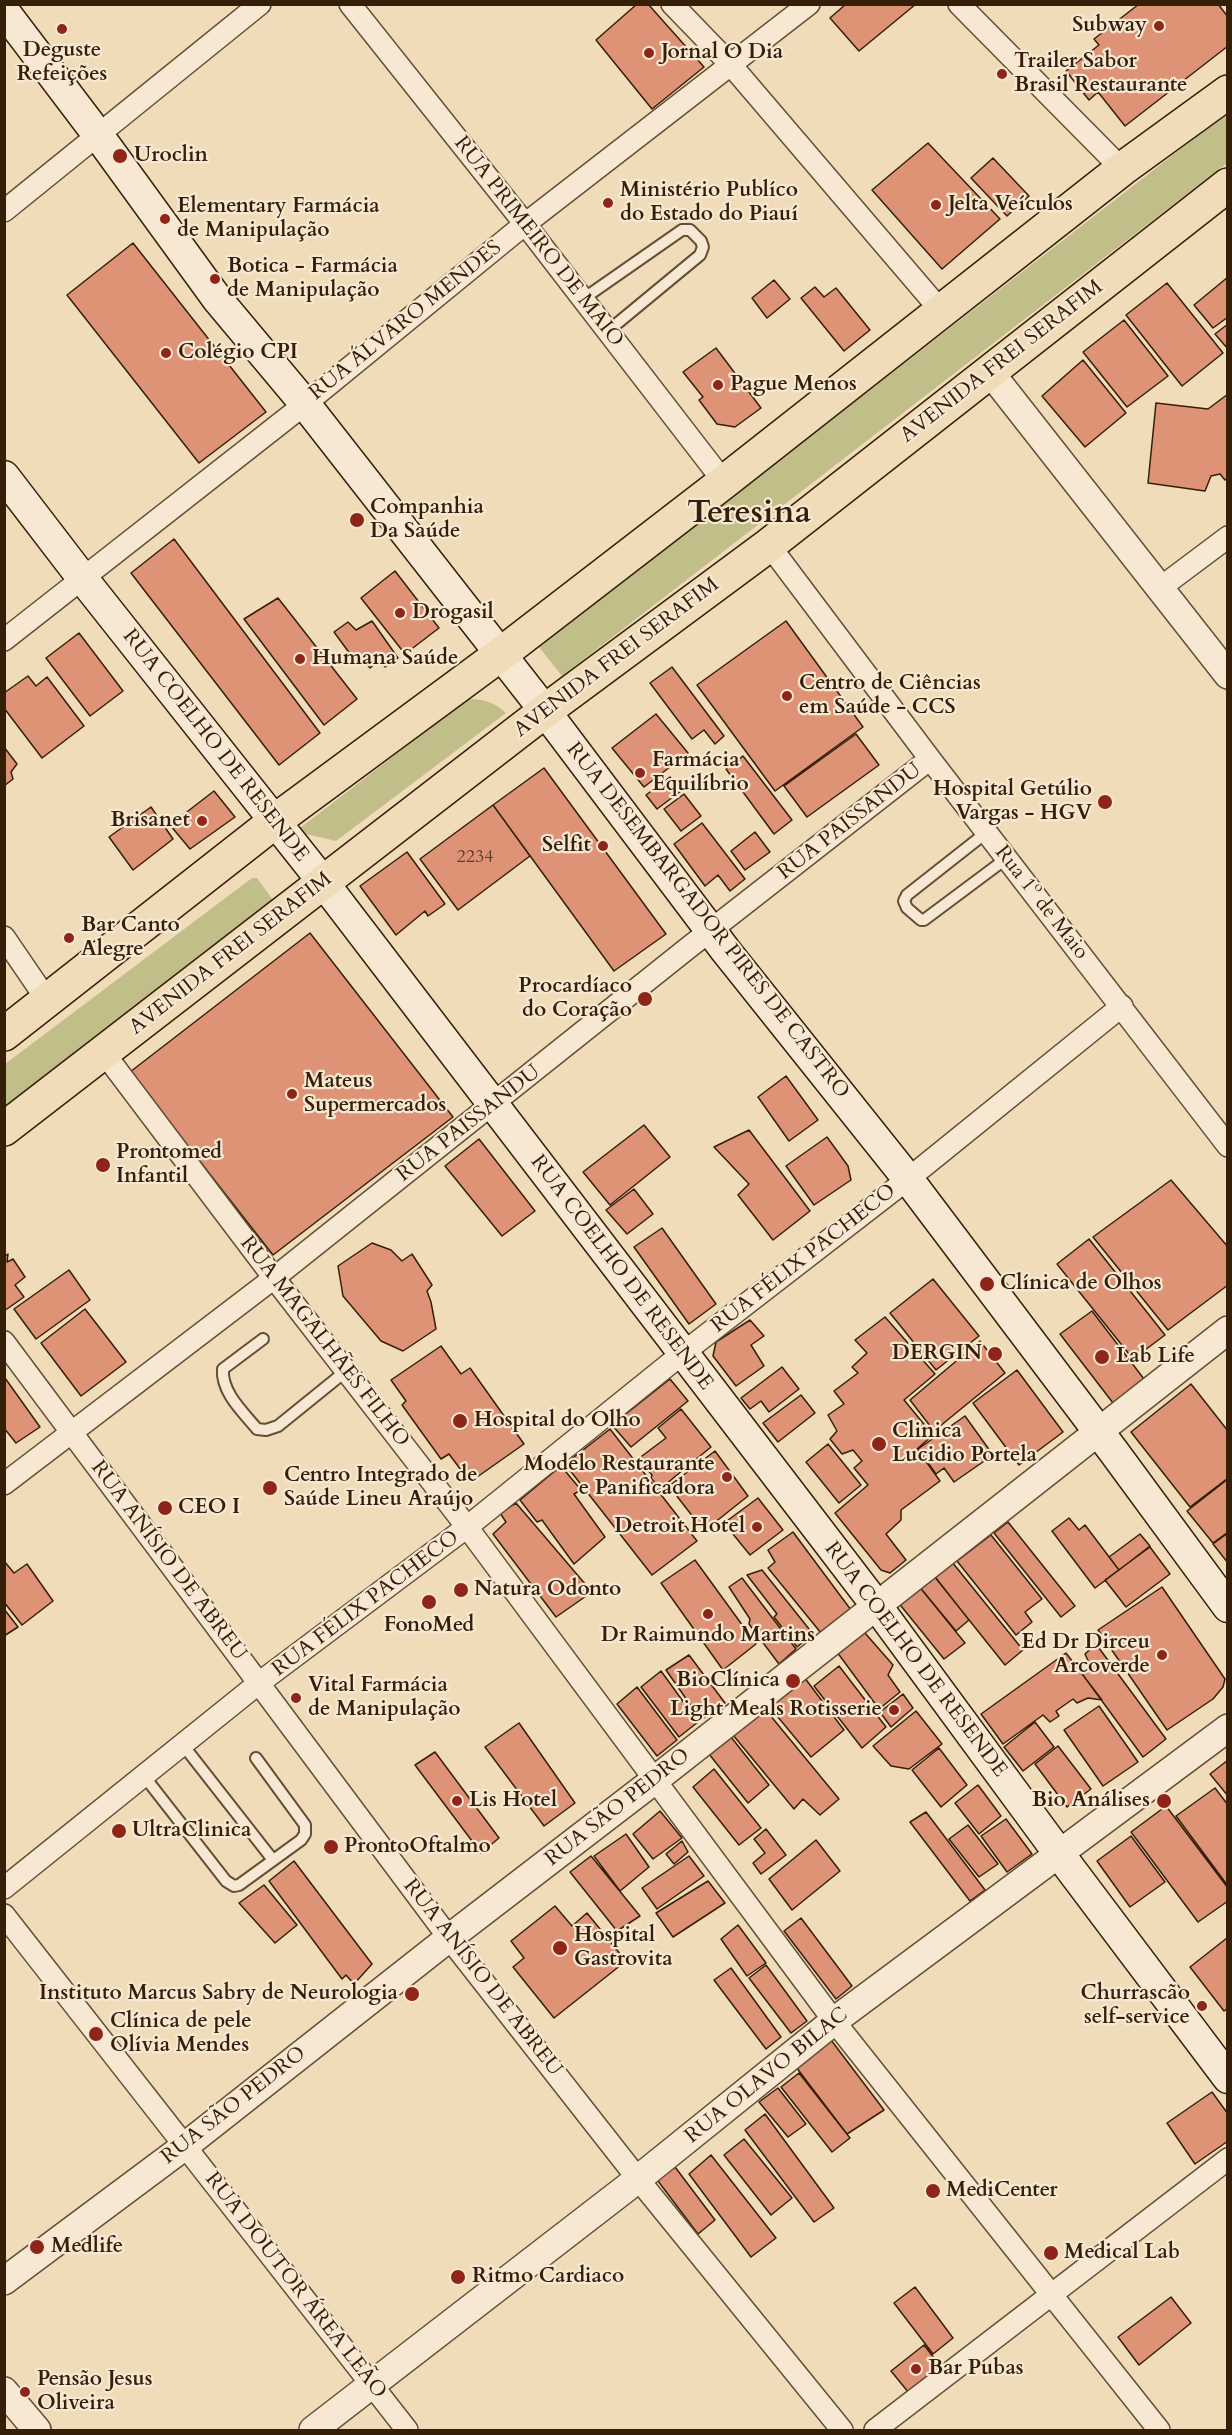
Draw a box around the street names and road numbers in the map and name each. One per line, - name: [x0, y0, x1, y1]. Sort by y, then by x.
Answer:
- street label: RUA PRIMEIRO DE MAIO: [448, 132, 628, 352]
- street label: RUA ÁLVARO MENDES: [305, 236, 507, 406]
- street label: AVENIDA FREI SERAFIM: [896, 275, 1108, 449]
- street label: AVENIDA FREI SERAFIM: [509, 573, 725, 743]
- street label: RUA COELHO DE RESENDE: [116, 625, 314, 867]
- street label: RUA DESEMBARGADOR PIRES DE CASTRO: [560, 738, 854, 1104]
- street label: RUA PAISSANDU: [773, 758, 927, 886]
- street label: Rua 1º de Maio: [989, 841, 1093, 965]
- street label: AVENIDA FREI SERAFIM: [125, 867, 337, 1041]
- street label: RUA PAISSANDU: [392, 1060, 546, 1188]
- street label: RUA COELHO DE RESENDE: [524, 1150, 718, 1396]
- street label: RUA FÉLIX PACHECO: [707, 1179, 901, 1339]
- street label: RUA MAGALHÃES FILHO: [234, 1232, 414, 1452]
- street label: RUA ANÍSIO DE ABREU: [85, 1456, 251, 1666]
- street label: RUA FÉLIX PACHECO: [268, 1526, 464, 1682]
- street label: RUA COELHO DE RESENDE: [818, 1537, 1012, 1783]
- street label: RUA SÃO PEDRO: [541, 1744, 695, 1872]
- street label: RUA ANÍSIO DE ABREU: [397, 1874, 567, 2082]
- street label: RUA OLAVO BILAC: [680, 2003, 854, 2149]
- street label: RUA SÃO PEDRO: [157, 2042, 311, 2170]
- street label: RUA DOUTOR ÁREA LEÃO: [199, 2168, 391, 2404]

